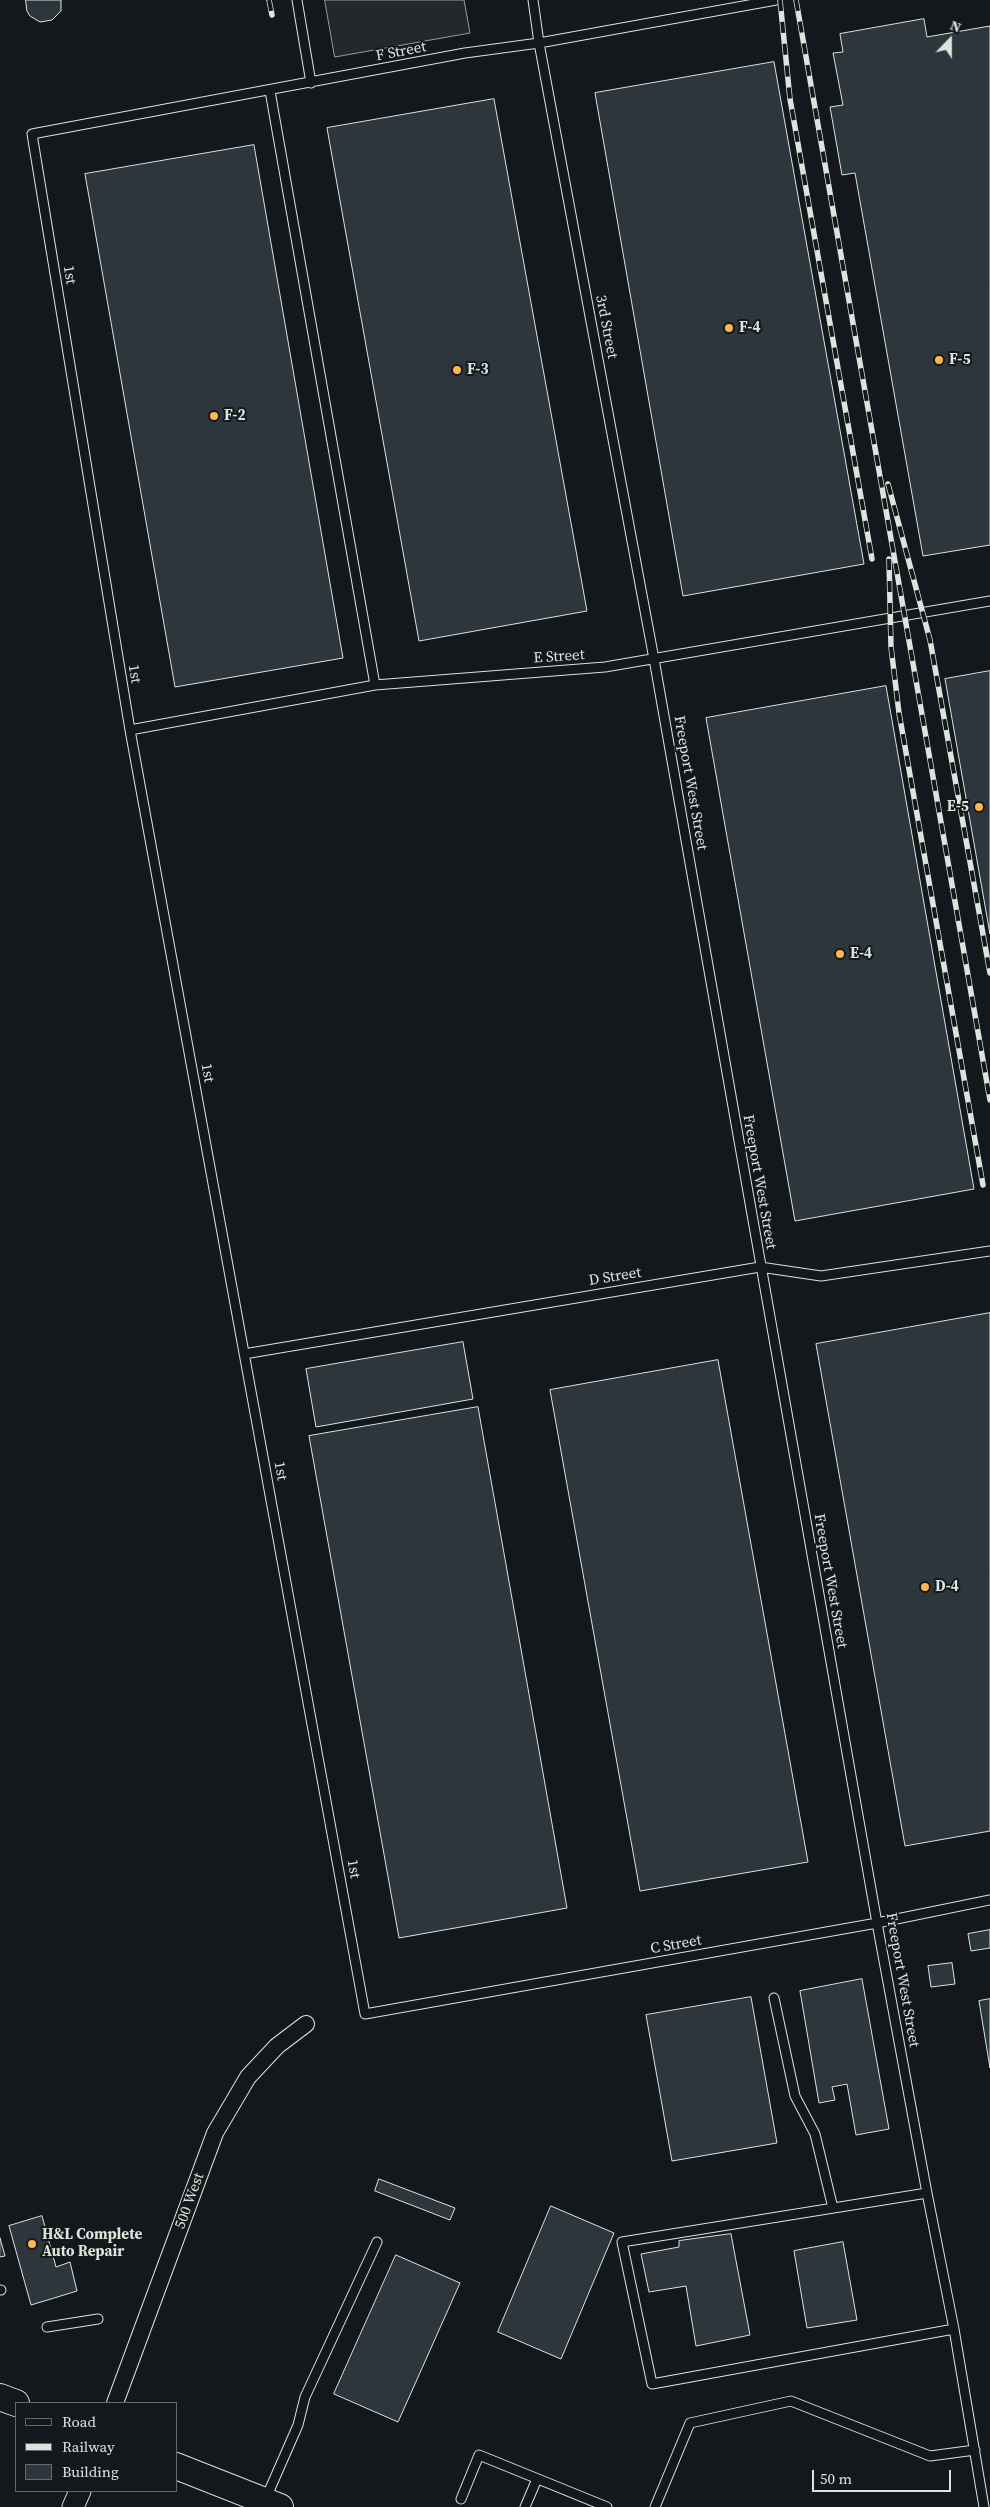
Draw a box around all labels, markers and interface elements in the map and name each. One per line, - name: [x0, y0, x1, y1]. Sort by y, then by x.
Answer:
- north arrow: [925, 15, 975, 65]
- text: N: [947, 15, 964, 37]
- street label: F Street: [374, 38, 428, 66]
- street label: 1st: [59, 264, 79, 286]
- street label: 3rd Street: [591, 294, 621, 360]
- place label: F-4: [739, 319, 761, 337]
- marker: F-4: [723, 322, 735, 334]
- place label: F-5: [949, 351, 971, 369]
- marker: F-5: [933, 354, 945, 366]
- place label: F-3: [467, 361, 489, 379]
- marker: F-3: [451, 364, 463, 376]
- place label: F-2: [224, 407, 246, 425]
- marker: F-2: [208, 410, 220, 422]
- street label: E Street: [533, 646, 585, 668]
- street label: 1st: [124, 663, 144, 685]
- street label: Freeport West Street: [669, 714, 711, 852]
- place label: E-5: [947, 798, 969, 816]
- marker: E-5: [973, 801, 985, 813]
- place label: E-4: [850, 945, 872, 963]
- marker: E-4: [834, 948, 846, 960]
- street label: 1st: [196, 1062, 218, 1084]
- street label: Freeport West Street: [738, 1113, 780, 1251]
- street label: D Street: [587, 1264, 643, 1290]
- street label: 1st: [269, 1460, 291, 1482]
- street label: Freeport West Street: [809, 1512, 851, 1650]
- place label: D-4: [935, 1578, 959, 1596]
- marker: D-4: [919, 1581, 931, 1593]
- street label: 1st: [342, 1858, 364, 1880]
- street label: Freeport West Street: [881, 1911, 923, 2049]
- street label: C Street: [649, 1932, 703, 1958]
- street label: 500 West: [172, 2170, 208, 2232]
- place label: H&L Complete Auto Repair: [42, 2226, 142, 2261]
- marker: H&L Complete Auto Repair: [26, 2238, 38, 2250]
- legend: [15, 2402, 178, 2492]
- text: Road: [62, 2411, 96, 2432]
- text: Railway: [62, 2436, 115, 2457]
- scale bar: [815, 2460, 954, 2492]
- text: Building: [62, 2461, 119, 2482]
- text: 50 m: [820, 2468, 852, 2489]

